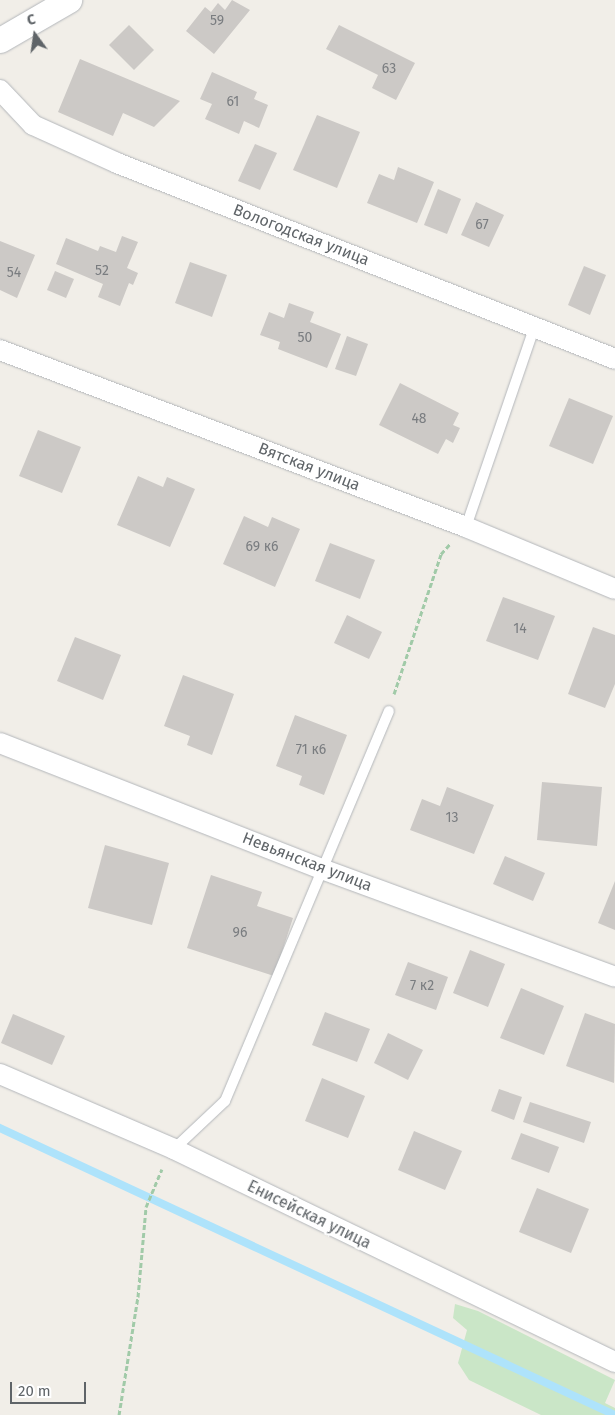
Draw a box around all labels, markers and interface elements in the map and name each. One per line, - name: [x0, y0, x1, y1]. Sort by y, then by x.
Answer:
- north arrow: [10, 10, 60, 60]
- text: С: [25, 11, 37, 29]
- house number: 59: [210, 13, 224, 29]
- house number: 63: [382, 61, 396, 77]
- house number: 61: [227, 94, 239, 110]
- street label: Вологодская улица: [230, 200, 372, 270]
- house number: 67: [475, 217, 489, 233]
- house number: 52: [95, 263, 109, 279]
- house number: 54: [7, 265, 21, 281]
- house number: 50: [298, 330, 312, 346]
- house number: 48: [411, 411, 427, 427]
- street label: Вятская улица: [255, 439, 363, 495]
- house number: 69 к6: [246, 539, 278, 555]
- house number: 14: [513, 621, 527, 637]
- house number: 71 к6: [296, 742, 326, 758]
- house number: 13: [445, 810, 459, 826]
- street label: Невьянская улица: [240, 828, 374, 896]
- house number: 96: [233, 925, 247, 941]
- house number: 7 к2: [410, 978, 434, 994]
- street label: Енисейская улица: [244, 1177, 374, 1253]
- scale bar: [12, 1372, 89, 1404]
- text: 20 m: [18, 1382, 51, 1400]

